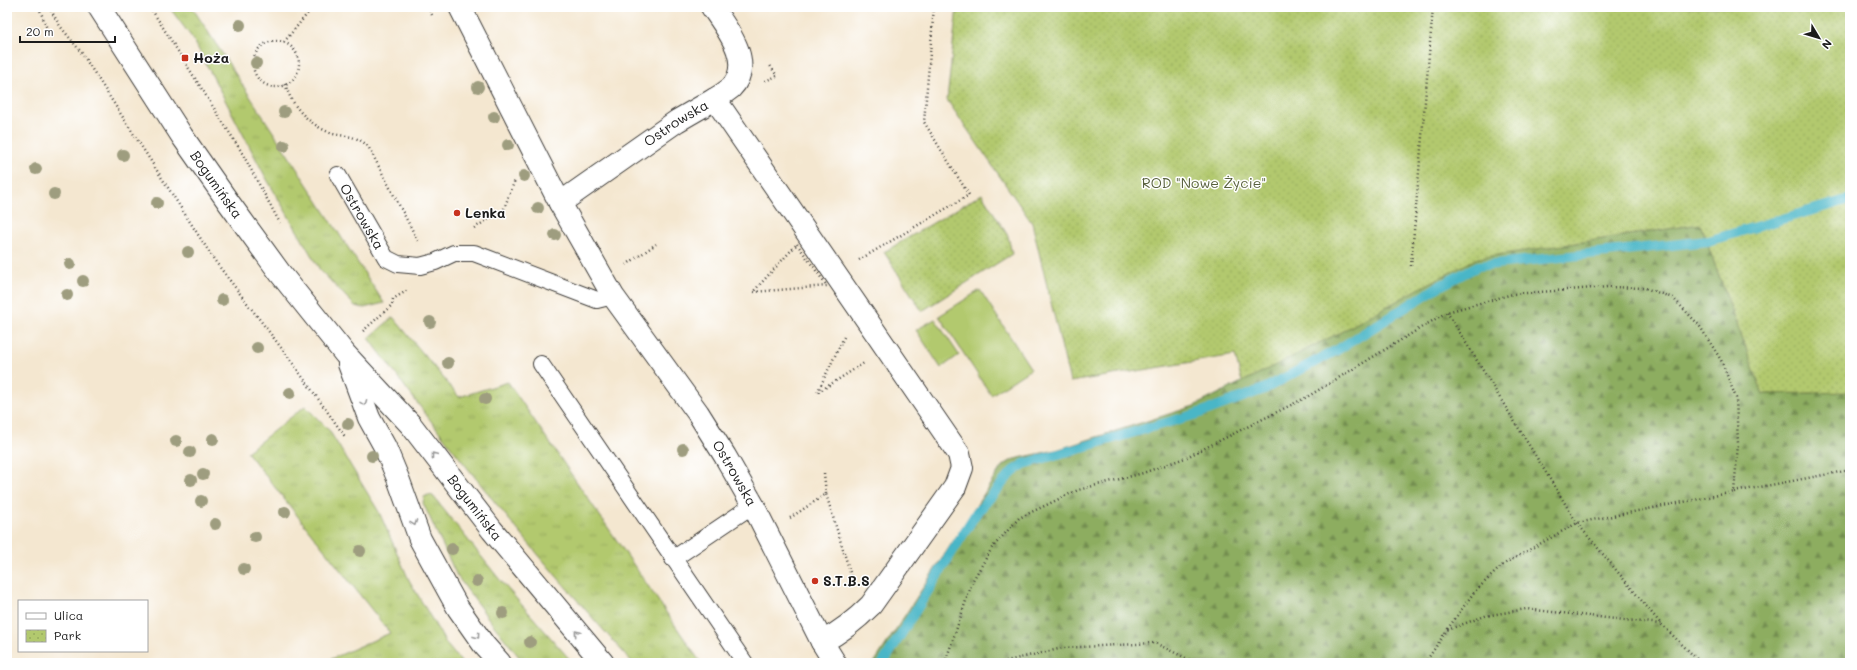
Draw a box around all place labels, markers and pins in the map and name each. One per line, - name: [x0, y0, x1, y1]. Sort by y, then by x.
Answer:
- place label: Hoża: [193, 48, 230, 67]
- marker: Hoża: [180, 53, 190, 63]
- place label: Lenka: [465, 203, 506, 222]
- marker: Lenka: [452, 208, 462, 218]
- place label: S.T.B.S: [823, 571, 870, 590]
- marker: S.T.B.S: [810, 576, 820, 586]

